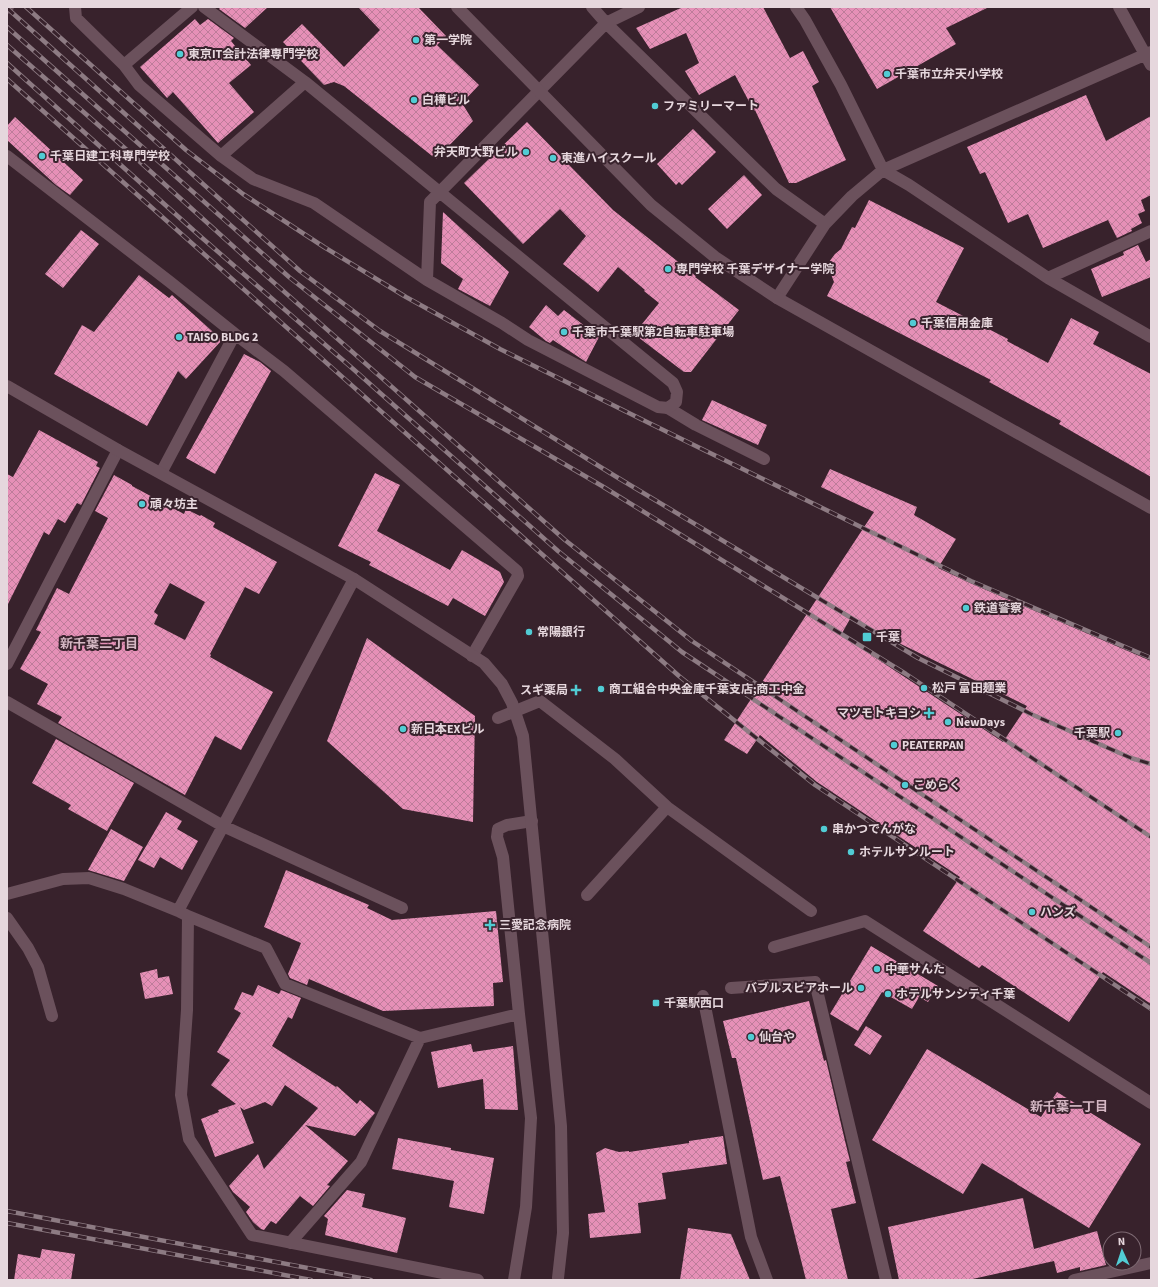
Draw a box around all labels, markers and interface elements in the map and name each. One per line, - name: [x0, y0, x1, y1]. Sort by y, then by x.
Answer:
- place label: 第一学院: [424, 32, 472, 49]
- marker: 第一学院: [411, 35, 421, 45]
- place label: 東京IT会計法律専門学校: [188, 46, 318, 63]
- marker: 東京IT会計法律専門学校: [175, 49, 185, 59]
- place label: 千葉市立弁天小学校: [895, 66, 1003, 83]
- marker: 千葉市立弁天小学校: [882, 69, 892, 79]
- place label: 白樺ビル: [422, 92, 470, 109]
- marker: 白樺ビル: [409, 95, 419, 105]
- place label: ファミリーマート: [663, 98, 759, 115]
- marker: ファミリーマート: [650, 101, 660, 111]
- place label: 弁天町大野ビル: [434, 144, 518, 161]
- marker: 弁天町大野ビル: [521, 147, 531, 157]
- place label: 千葉日建工科専門学校: [50, 148, 170, 165]
- place label: 東進ハイスクール: [561, 150, 656, 167]
- marker: 千葉日建工科専門学校: [37, 151, 47, 161]
- marker: 東進ハイスクール: [548, 153, 558, 163]
- place label: 専門学校 千葉デザイナー学院: [676, 261, 834, 278]
- marker: 専門学校 千葉デザイナー学院: [663, 264, 673, 274]
- place label: 千葉信用金庫: [921, 315, 993, 332]
- marker: 千葉信用金庫: [908, 318, 918, 328]
- place label: 千葉市千葉駅第2自転車駐車場: [572, 324, 734, 341]
- marker: 千葉市千葉駅第2自転車駐車場: [559, 327, 569, 337]
- place label: TAISO BLDG 2: [187, 329, 258, 346]
- marker: TAISO BLDG 2: [174, 332, 184, 342]
- place label: 頑々坊主: [149, 496, 198, 513]
- marker: 頑々坊主: [137, 499, 147, 509]
- place label: 鉄道警察: [973, 600, 1022, 617]
- marker: 鉄道警察: [961, 603, 971, 613]
- place label: 常陽銀行: [537, 624, 585, 641]
- marker: 常陽銀行: [524, 627, 534, 637]
- place label: 千葉: [876, 629, 900, 646]
- marker: 千葉: [861, 631, 873, 643]
- district label: 新千葉二丁目: [60, 635, 138, 653]
- place label: 松戸 富田麺業: [932, 680, 1006, 697]
- place label: 商工組合中央金庫千葉支店;商工中金: [609, 681, 805, 698]
- place label: スギ薬局: [520, 682, 568, 699]
- marker: 松戸 富田麺業: [919, 683, 929, 693]
- marker: 商工組合中央金庫千葉支店;商工中金: [596, 684, 606, 694]
- marker: スギ薬局: [571, 685, 581, 695]
- place label: マツモトキヨシ: [837, 705, 921, 722]
- marker: マツモトキヨシ: [924, 708, 934, 718]
- place label: NewDays: [956, 714, 1005, 731]
- marker: NewDays: [943, 717, 953, 727]
- place label: 新日本EXビル: [411, 721, 484, 738]
- marker: 新日本EXビル: [398, 724, 408, 734]
- place label: 千葉駅: [1074, 725, 1110, 742]
- marker: 千葉駅: [1113, 728, 1123, 738]
- place label: PEATERPAN: [902, 737, 964, 754]
- marker: PEATERPAN: [889, 740, 899, 750]
- place label: こめらく: [913, 777, 961, 794]
- marker: こめらく: [900, 780, 910, 790]
- place label: 串かつでんがな: [832, 821, 916, 838]
- marker: 串かつでんがな: [819, 824, 829, 834]
- place label: ホテルサンルート: [859, 844, 955, 861]
- marker: ホテルサンルート: [846, 847, 856, 857]
- place label: ハンズ: [1040, 904, 1076, 921]
- marker: ハンズ: [1027, 907, 1037, 917]
- place label: 三愛記念病院: [499, 917, 571, 934]
- marker: 三愛記念病院: [484, 919, 496, 931]
- place label: 中華サんた: [885, 961, 945, 978]
- marker: 中華サんた: [872, 964, 882, 974]
- place label: バブルスビアホール: [745, 980, 853, 997]
- marker: バブルスビアホール: [856, 983, 866, 993]
- place label: ホテルサンシティ千葉: [896, 986, 1015, 1003]
- marker: ホテルサンシティ千葉: [883, 989, 893, 999]
- place label: 千葉駅西口: [664, 995, 724, 1012]
- marker: 千葉駅西口: [651, 998, 661, 1008]
- place label: 仙台や: [759, 1029, 795, 1046]
- marker: 仙台や: [746, 1032, 756, 1042]
- district label: 新千葉一丁目: [1030, 1098, 1108, 1116]
- north arrow: [1102, 1231, 1142, 1271]
- text: N: [1117, 1234, 1126, 1249]

